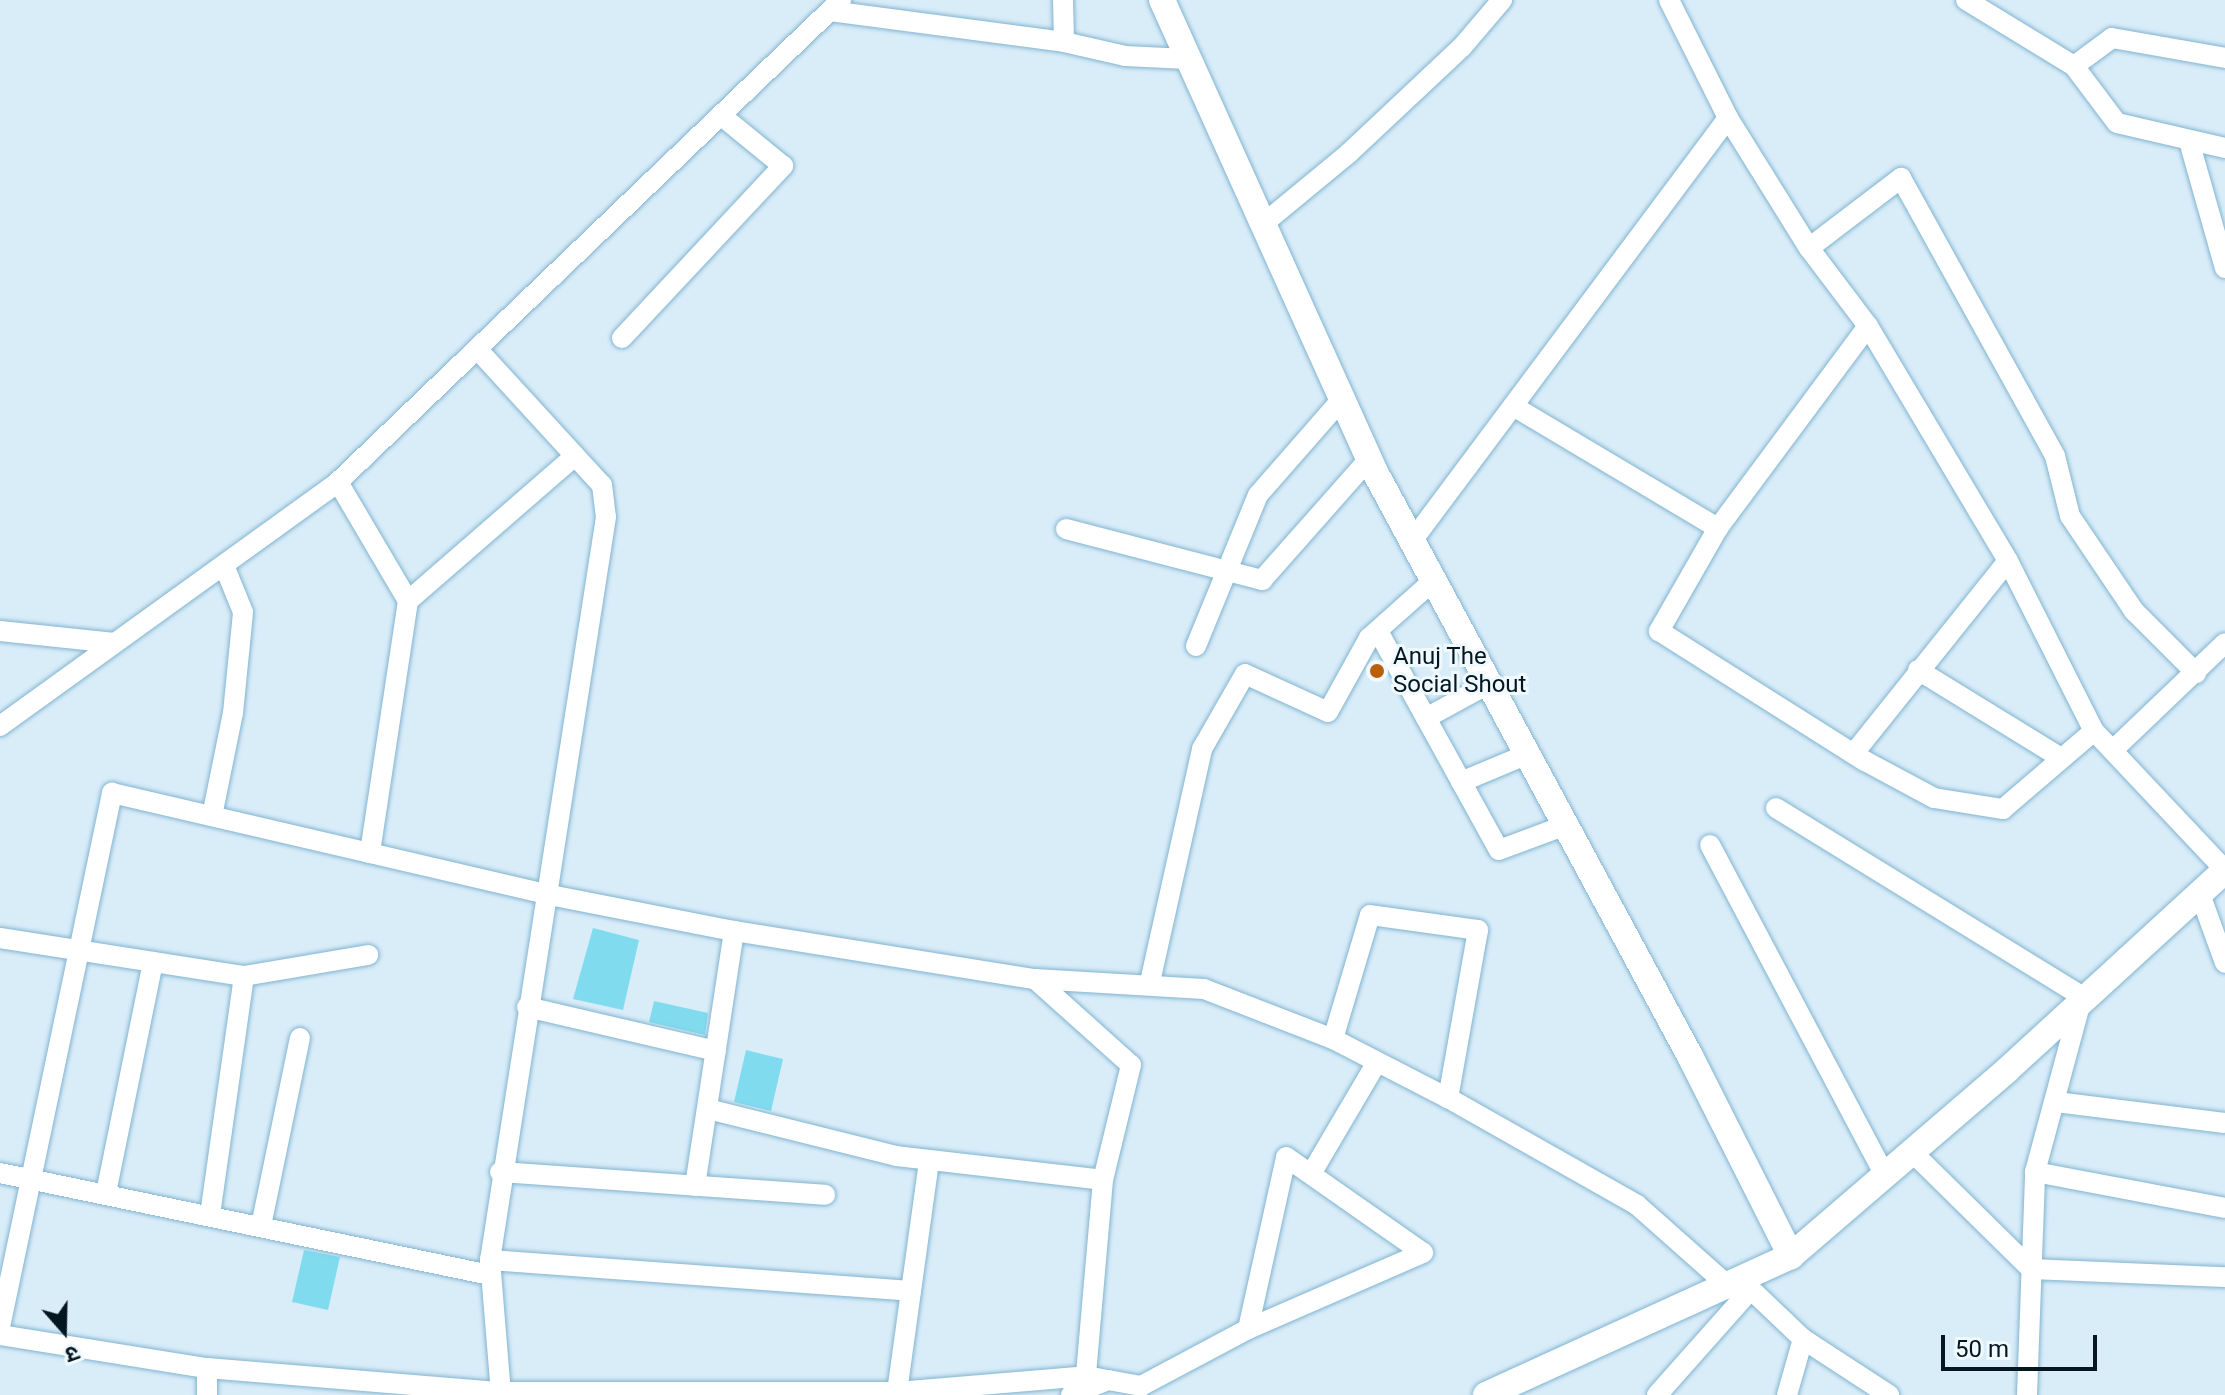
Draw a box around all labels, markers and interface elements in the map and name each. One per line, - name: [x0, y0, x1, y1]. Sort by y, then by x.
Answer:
- place label: Anuj The Social Shout: [1393, 643, 1526, 699]
- marker: Anuj The Social Shout: [1368, 662, 1386, 680]
- north arrow: [24, 1291, 104, 1371]
- scale bar: [1945, 1319, 2101, 1369]
- text: 50 m: [1955, 1335, 2009, 1363]
- text: उ: [62, 1340, 83, 1368]

